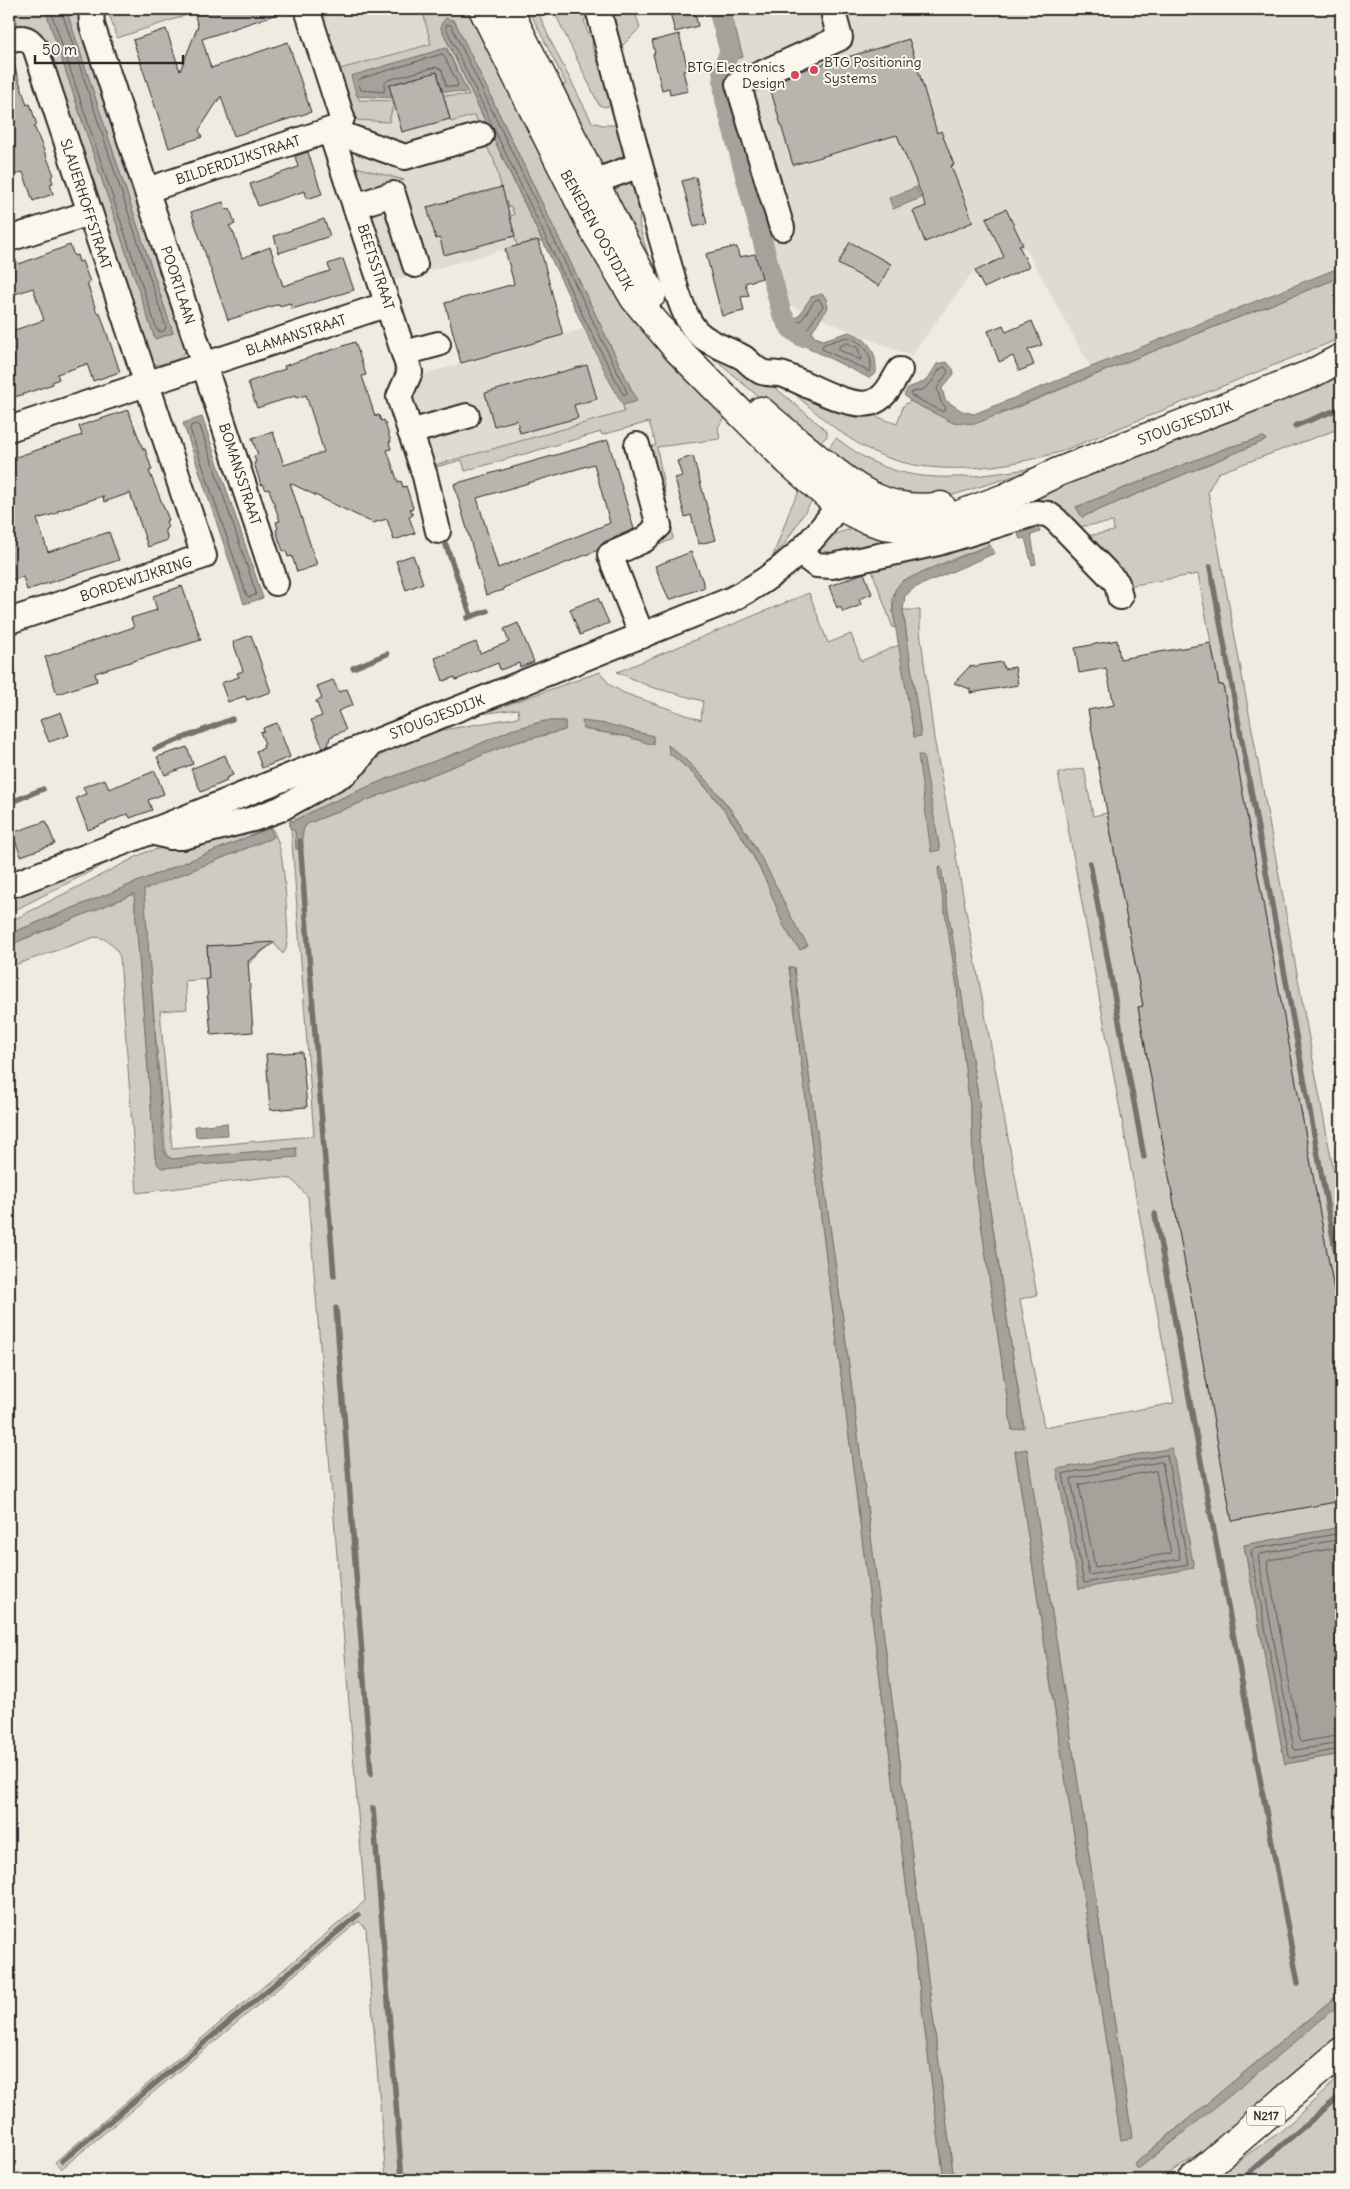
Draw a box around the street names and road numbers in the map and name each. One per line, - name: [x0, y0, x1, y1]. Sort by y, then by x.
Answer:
- street label: BILDERDIJKSTRAAT: [173, 131, 303, 189]
- street label: SLAUERHOFFSTRAAT: [56, 136, 116, 272]
- street label: BENEDEN OOSTDIJK: [556, 167, 638, 294]
- street label: BEETSSTRAAT: [354, 222, 398, 312]
- street label: POORTLAAN: [157, 244, 199, 326]
- street label: BLAMANSTRAAT: [244, 310, 348, 360]
- street label: STOUGJESDIJK: [1135, 397, 1235, 449]
- street label: BOMANSSTRAAT: [215, 421, 265, 527]
- street label: BORDEWIJKRING: [78, 552, 194, 606]
- street label: STOUGJESDIJK: [387, 691, 487, 743]
- road number: N217: [1247, 2106, 1285, 2126]

